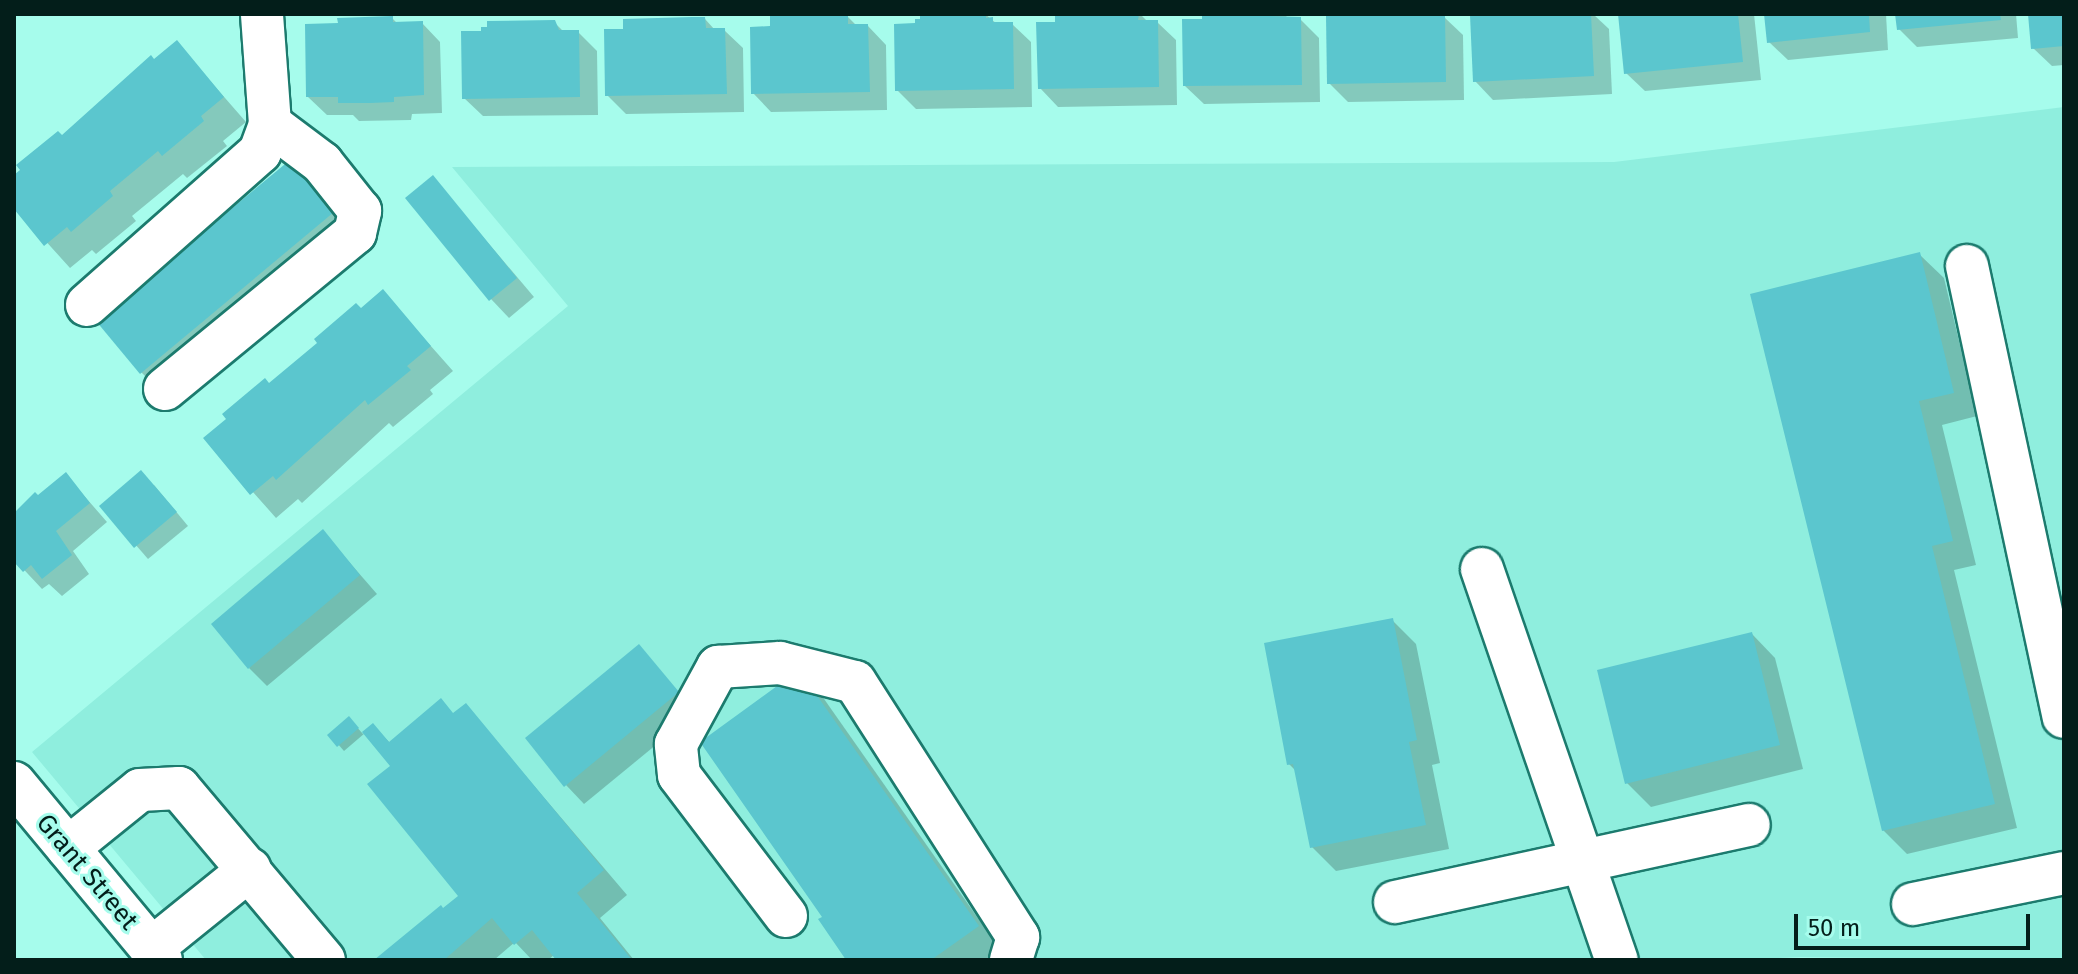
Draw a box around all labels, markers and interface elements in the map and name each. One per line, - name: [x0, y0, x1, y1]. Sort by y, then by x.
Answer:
- street label: Grant Street: [29, 808, 145, 936]
- scale bar: [1798, 898, 2034, 948]
- text: 50 m: [1808, 914, 1860, 942]

